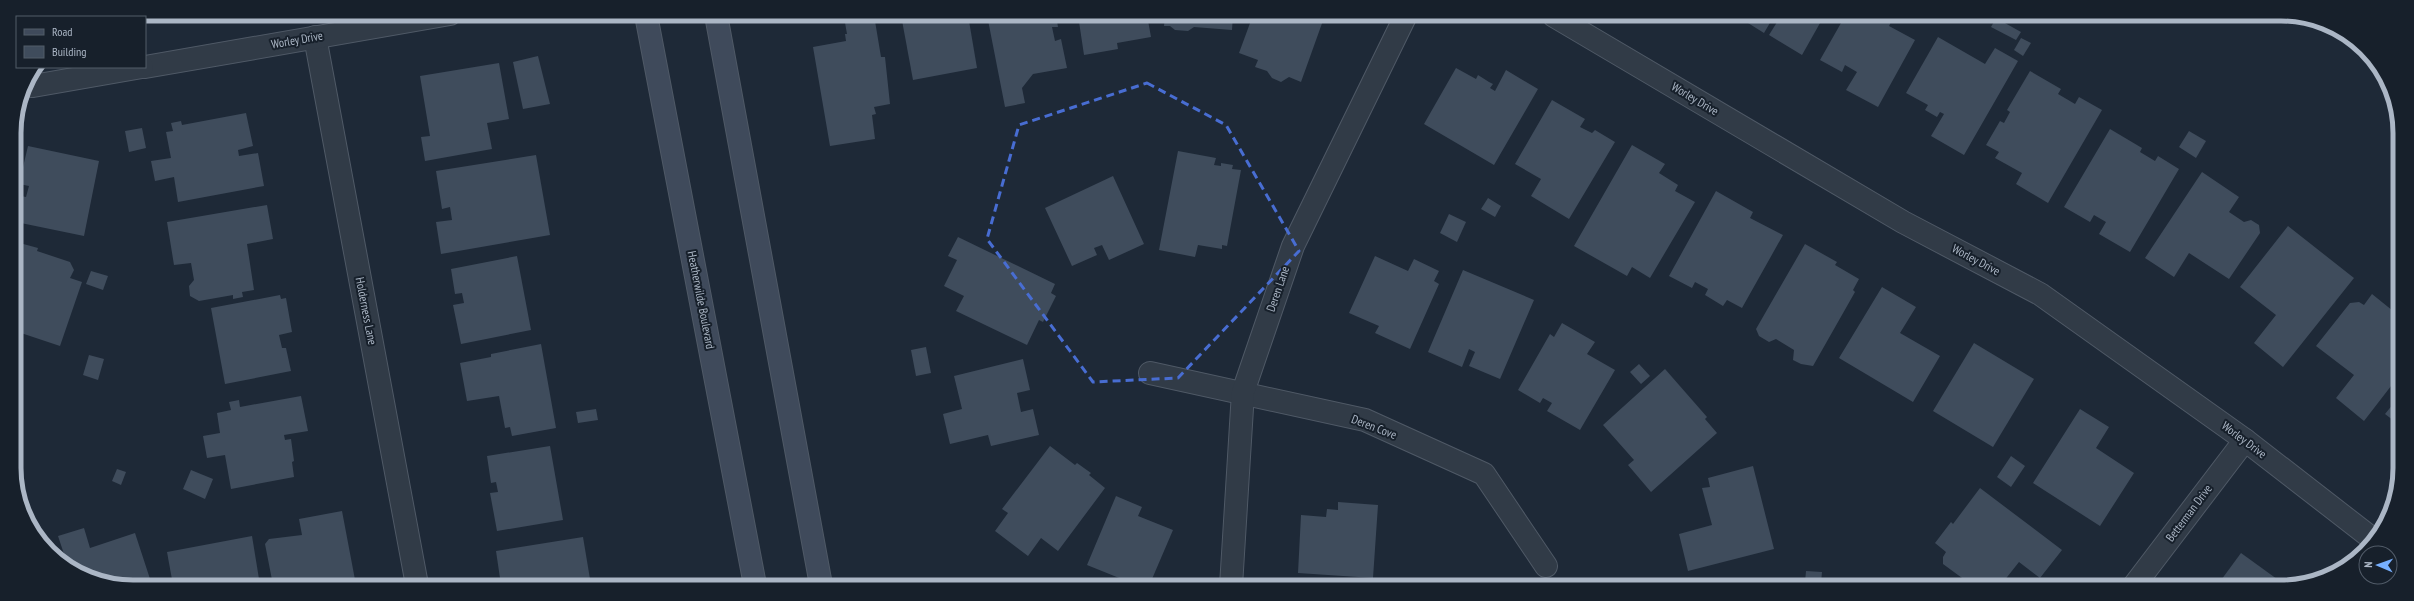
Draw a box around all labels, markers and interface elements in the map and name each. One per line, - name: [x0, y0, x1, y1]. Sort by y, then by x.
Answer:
- legend: [16, 16, 146, 68]
- text: Road: [52, 24, 72, 39]
- street label: Worley Drive: [270, 28, 324, 51]
- text: Building: [52, 44, 87, 59]
- street label: Worley Drive: [1669, 79, 1722, 118]
- street label: Worley Drive: [1950, 241, 2003, 278]
- street label: Heatherwilde Boulevard: [685, 250, 718, 350]
- street label: Deren Lane: [1263, 264, 1292, 314]
- street label: Holderness Lane: [353, 276, 380, 346]
- street label: Deren Cove: [1349, 411, 1399, 442]
- street label: Worley Drive: [2219, 418, 2270, 461]
- street label: Betterman Drive: [2162, 481, 2215, 544]
- north arrow: [2358, 545, 2398, 585]
- text: N: [2361, 561, 2375, 568]

